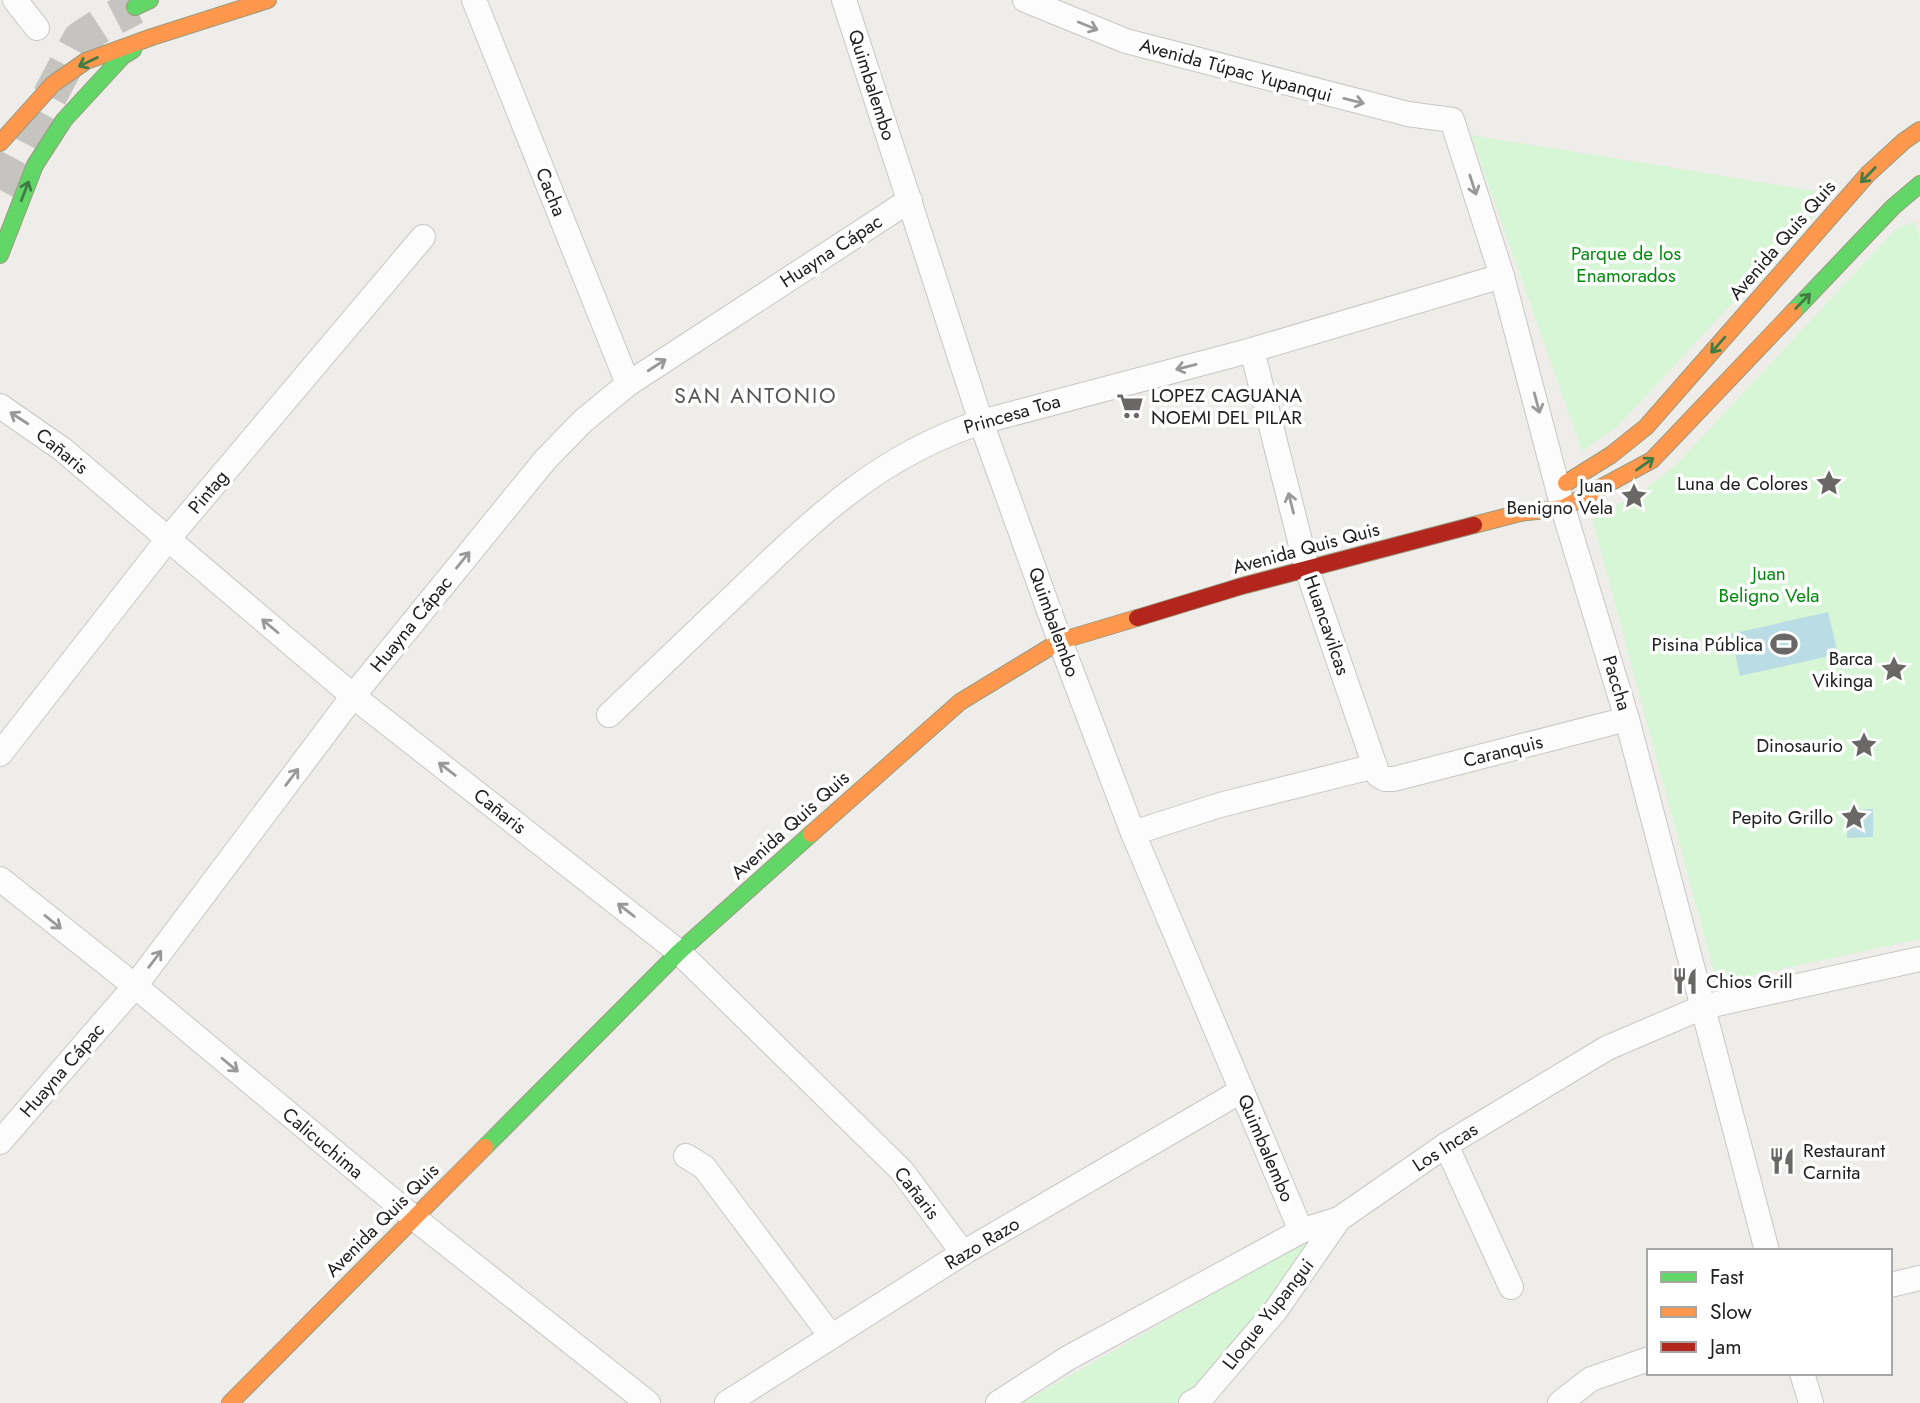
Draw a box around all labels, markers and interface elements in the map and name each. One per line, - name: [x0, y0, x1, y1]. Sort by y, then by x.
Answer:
- one-way arrow: [1077, 20, 1099, 33]
- street label: Quimbalembo: [841, 26, 903, 144]
- street label: Avenida Túpac Yupanqui: [1137, 31, 1335, 109]
- one-way arrow: [78, 56, 99, 69]
- one-way arrow: [1342, 95, 1365, 108]
- street label: Cacha: [529, 164, 573, 220]
- one-way arrow: [1860, 166, 1877, 183]
- one-way arrow: [1467, 174, 1480, 196]
- street label: Avenida Quis Quis: [1722, 174, 1842, 306]
- one-way arrow: [19, 181, 32, 203]
- street label: Huayna Cápac: [775, 208, 887, 294]
- park label: Parque de los Enamorados: [1571, 240, 1681, 289]
- one-way arrow: [1795, 293, 1812, 310]
- one-way arrow: [1710, 336, 1726, 354]
- one-way arrow: [646, 358, 666, 372]
- one-way arrow: [1175, 361, 1198, 374]
- district label: SAN ANTONIO: [674, 381, 838, 411]
- place label: LOPEZ CAGUANA NOEMI DEL PILAR: [1151, 382, 1302, 431]
- street label: Princesa Toa: [961, 387, 1063, 441]
- supermarket icon: LOPEZ CAGUANA NOEMI DEL PILAR: [1115, 391, 1145, 421]
- one-way arrow: [1531, 392, 1544, 414]
- one-way arrow: [10, 411, 30, 425]
- street label: Cañaris: [30, 422, 94, 481]
- one-way arrow: [1635, 457, 1654, 471]
- street label: Pintag: [182, 464, 234, 520]
- place icon: Luna de Colores: [1814, 468, 1844, 498]
- place label: Luna de Colores: [1677, 470, 1808, 497]
- place label: Juan Benigno Vela: [1507, 472, 1613, 521]
- place icon: Juan Benigno Vela: [1619, 481, 1649, 511]
- one-way arrow: [1284, 492, 1297, 515]
- street label: Avenida Quis Quis: [1230, 515, 1383, 581]
- one-way arrow: [455, 552, 471, 570]
- park label: Juan Beligno Vela: [1719, 560, 1819, 609]
- street label: Quimbalembo: [1022, 563, 1086, 681]
- street label: Huayna Cápac: [364, 570, 458, 678]
- street label: Huancavilcas: [1297, 571, 1357, 679]
- one-way arrow: [262, 618, 280, 633]
- sports icon: Pisina Pública: [1769, 629, 1799, 659]
- place label: Pisina Pública: [1651, 631, 1763, 658]
- place label: Barca Vikinga: [1812, 645, 1873, 694]
- street label: Paccha: [1596, 652, 1638, 714]
- place icon: Barca Vikinga: [1879, 654, 1909, 684]
- street label: Caranquis: [1460, 728, 1546, 774]
- place icon: Dinosaurio: [1849, 730, 1879, 760]
- place label: Dinosaurio: [1756, 732, 1843, 759]
- one-way arrow: [438, 762, 456, 777]
- street label: Avenida Quis Quis: [725, 764, 855, 886]
- one-way arrow: [284, 768, 299, 787]
- street label: Cañaris: [468, 782, 532, 840]
- place icon: Pepito Grillo: [1839, 802, 1869, 832]
- place label: Pepito Grillo: [1732, 804, 1833, 831]
- one-way arrow: [617, 902, 635, 917]
- one-way arrow: [44, 914, 62, 929]
- one-way arrow: [148, 950, 162, 969]
- restaurant icon: Chios Grill: [1670, 966, 1700, 996]
- place label: Chios Grill: [1706, 968, 1793, 995]
- street label: Huayna Cápac: [13, 1017, 111, 1123]
- one-way arrow: [220, 1057, 238, 1073]
- street label: Quimbalembo: [1231, 1090, 1301, 1206]
- street label: Calicuchima: [277, 1101, 369, 1185]
- street label: Los Incas: [1407, 1116, 1483, 1178]
- place label: Restaurant Carnita: [1803, 1137, 1885, 1186]
- restaurant icon: Restaurant Carnita: [1767, 1146, 1797, 1176]
- street label: Avenida Quis Quis: [319, 1157, 445, 1283]
- street label: Cañaris: [888, 1161, 946, 1225]
- street label: Razo Razo: [940, 1210, 1024, 1276]
- legend: [1647, 1249, 1892, 1375]
- street label: Lloque Yupangui: [1216, 1253, 1320, 1375]
- text: Fast: [1710, 1262, 1743, 1292]
- text: Slow: [1710, 1297, 1752, 1327]
- text: Jam: [1707, 1332, 1742, 1362]

